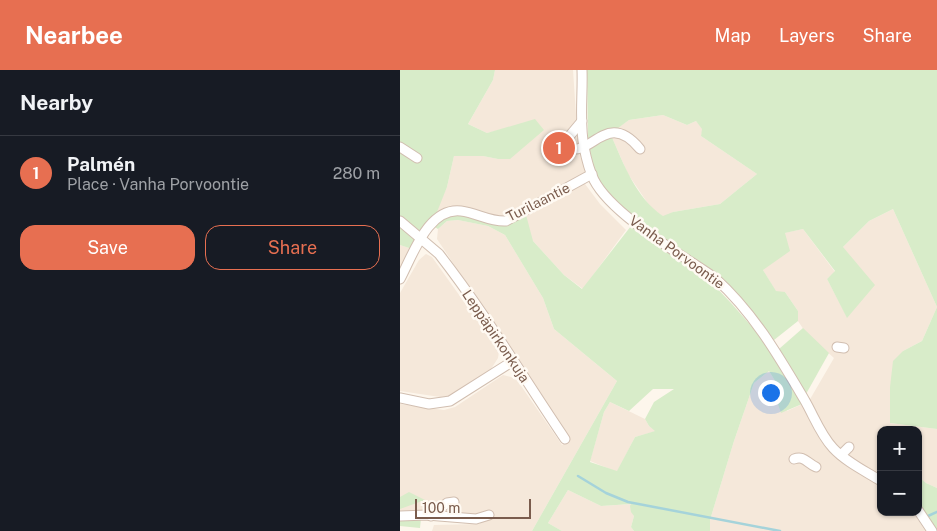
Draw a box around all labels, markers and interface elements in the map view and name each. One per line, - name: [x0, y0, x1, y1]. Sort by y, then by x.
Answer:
- text: Nearbee: [25, 21, 123, 49]
- text: Map: [715, 25, 751, 46]
- text: Layers: [779, 25, 835, 46]
- text: Share: [863, 25, 912, 46]
- text: Nearby: [20, 90, 93, 115]
- pin: 1: [543, 129, 575, 167]
- text: Palmén: [67, 153, 135, 175]
- text: 1: [33, 164, 39, 183]
- text: 280 m: [333, 164, 380, 183]
- text: Place · Vanha Porvoontie: [67, 175, 249, 194]
- street label: Turilaantie: [504, 179, 572, 225]
- street label: Vanha Porvoontie: [626, 212, 728, 292]
- button: Save: [20, 225, 195, 270]
- button: Share: [205, 225, 380, 270]
- street label: Leppäpirkonkuja: [459, 287, 533, 385]
- your location: [758, 380, 784, 406]
- map controls: [877, 426, 922, 516]
- button: +: [877, 426, 922, 471]
- button: −: [877, 471, 922, 516]
- scale bar: [415, 496, 531, 519]
- text: 100 m: [422, 500, 460, 516]

